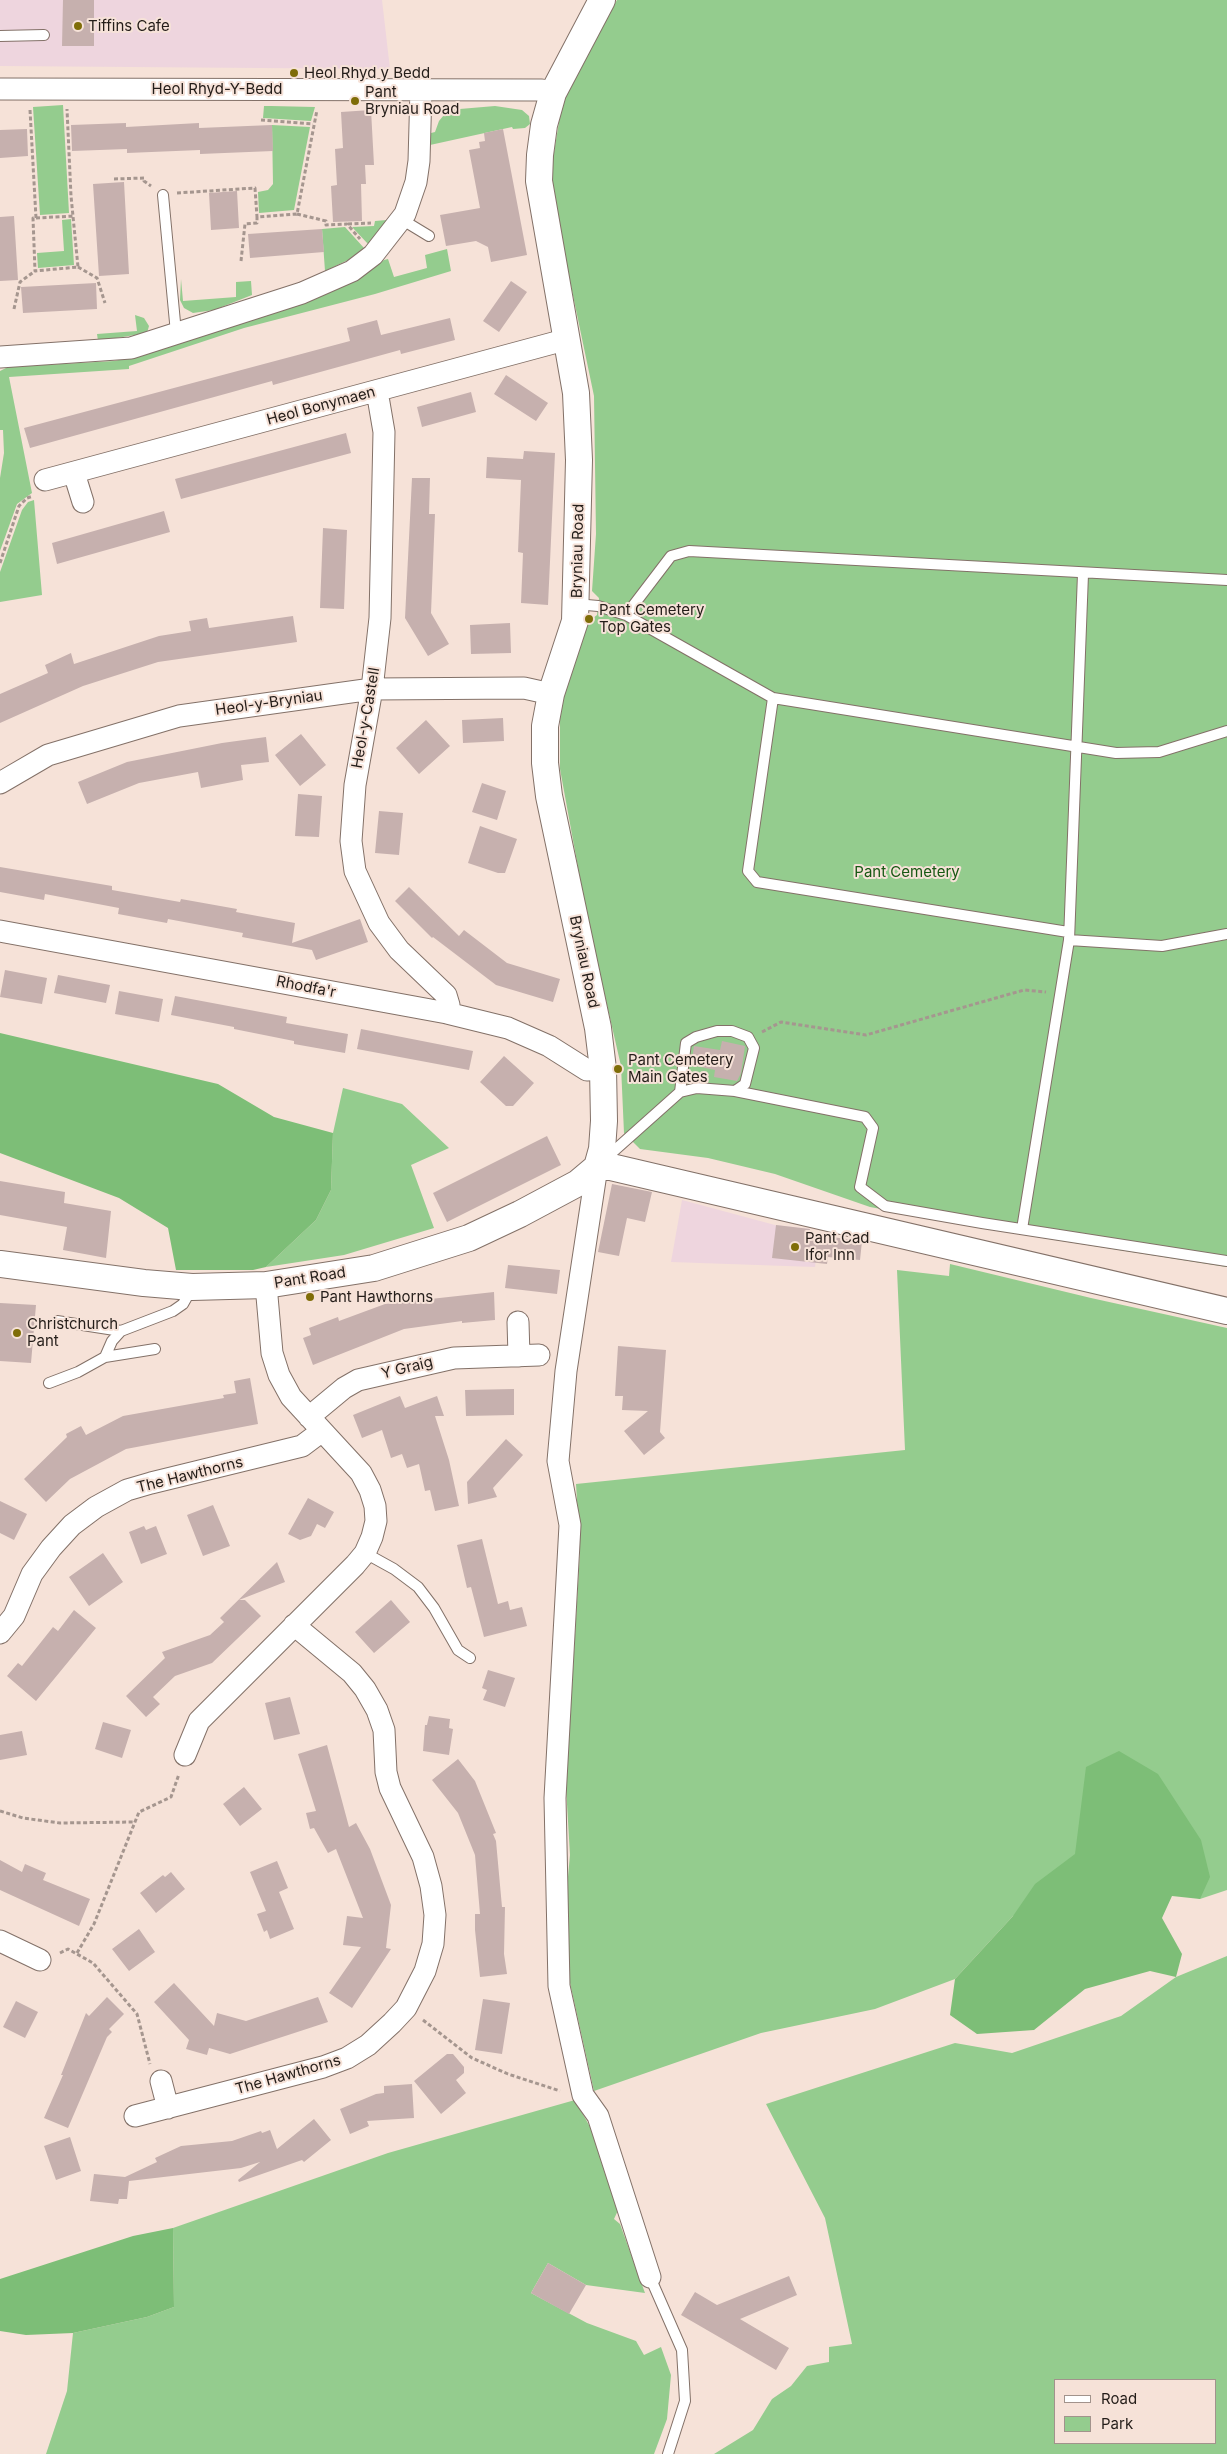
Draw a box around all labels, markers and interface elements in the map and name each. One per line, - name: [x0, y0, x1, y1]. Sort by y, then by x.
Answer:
- place label: Tiffins Cafe: [88, 17, 170, 35]
- marker: Tiffins Cafe: [72, 20, 84, 32]
- place label: Heol Rhyd y Bedd: [304, 64, 430, 82]
- marker: Heol Rhyd y Bedd: [288, 67, 300, 79]
- street label: Heol Rhyd-Y-Bedd: [152, 80, 282, 98]
- place label: Pant Bryniau Road: [365, 83, 459, 118]
- marker: Pant Bryniau Road: [349, 95, 361, 107]
- street label: Heol Bonymaen: [265, 383, 377, 429]
- street label: Bryniau Road: [568, 504, 588, 598]
- place label: Pant Cemetery Top Gates: [599, 601, 704, 636]
- marker: Pant Cemetery Top Gates: [583, 613, 595, 625]
- street label: Heol-y-Castell: [348, 666, 384, 770]
- street label: Heol-y-Bryniau: [214, 687, 324, 719]
- park label: Pant Cemetery: [854, 863, 960, 881]
- street label: Bryniau Road: [565, 914, 603, 1010]
- street label: Rhodfa'r: [275, 972, 337, 1002]
- place label: Pant Cemetery Main Gates: [628, 1051, 733, 1086]
- marker: Pant Cemetery Main Gates: [612, 1063, 624, 1075]
- place label: Pant Cad Ifor Inn: [805, 1229, 870, 1264]
- marker: Pant Cad Ifor Inn: [789, 1241, 801, 1253]
- street label: Pant Road: [273, 1263, 347, 1293]
- place label: Pant Hawthorns: [320, 1288, 433, 1306]
- marker: Pant Hawthorns: [304, 1291, 316, 1303]
- place label: Christchurch Pant: [27, 1315, 118, 1350]
- marker: Christchurch Pant: [11, 1327, 23, 1339]
- street label: Y Graig: [379, 1353, 435, 1383]
- street label: The Hawthorns: [135, 1453, 245, 1497]
- street label: The Hawthorns: [233, 2051, 343, 2099]
- legend: [1054, 2379, 1217, 2444]
- text: Road: [1101, 2389, 1137, 2408]
- text: Park: [1101, 2414, 1133, 2433]

